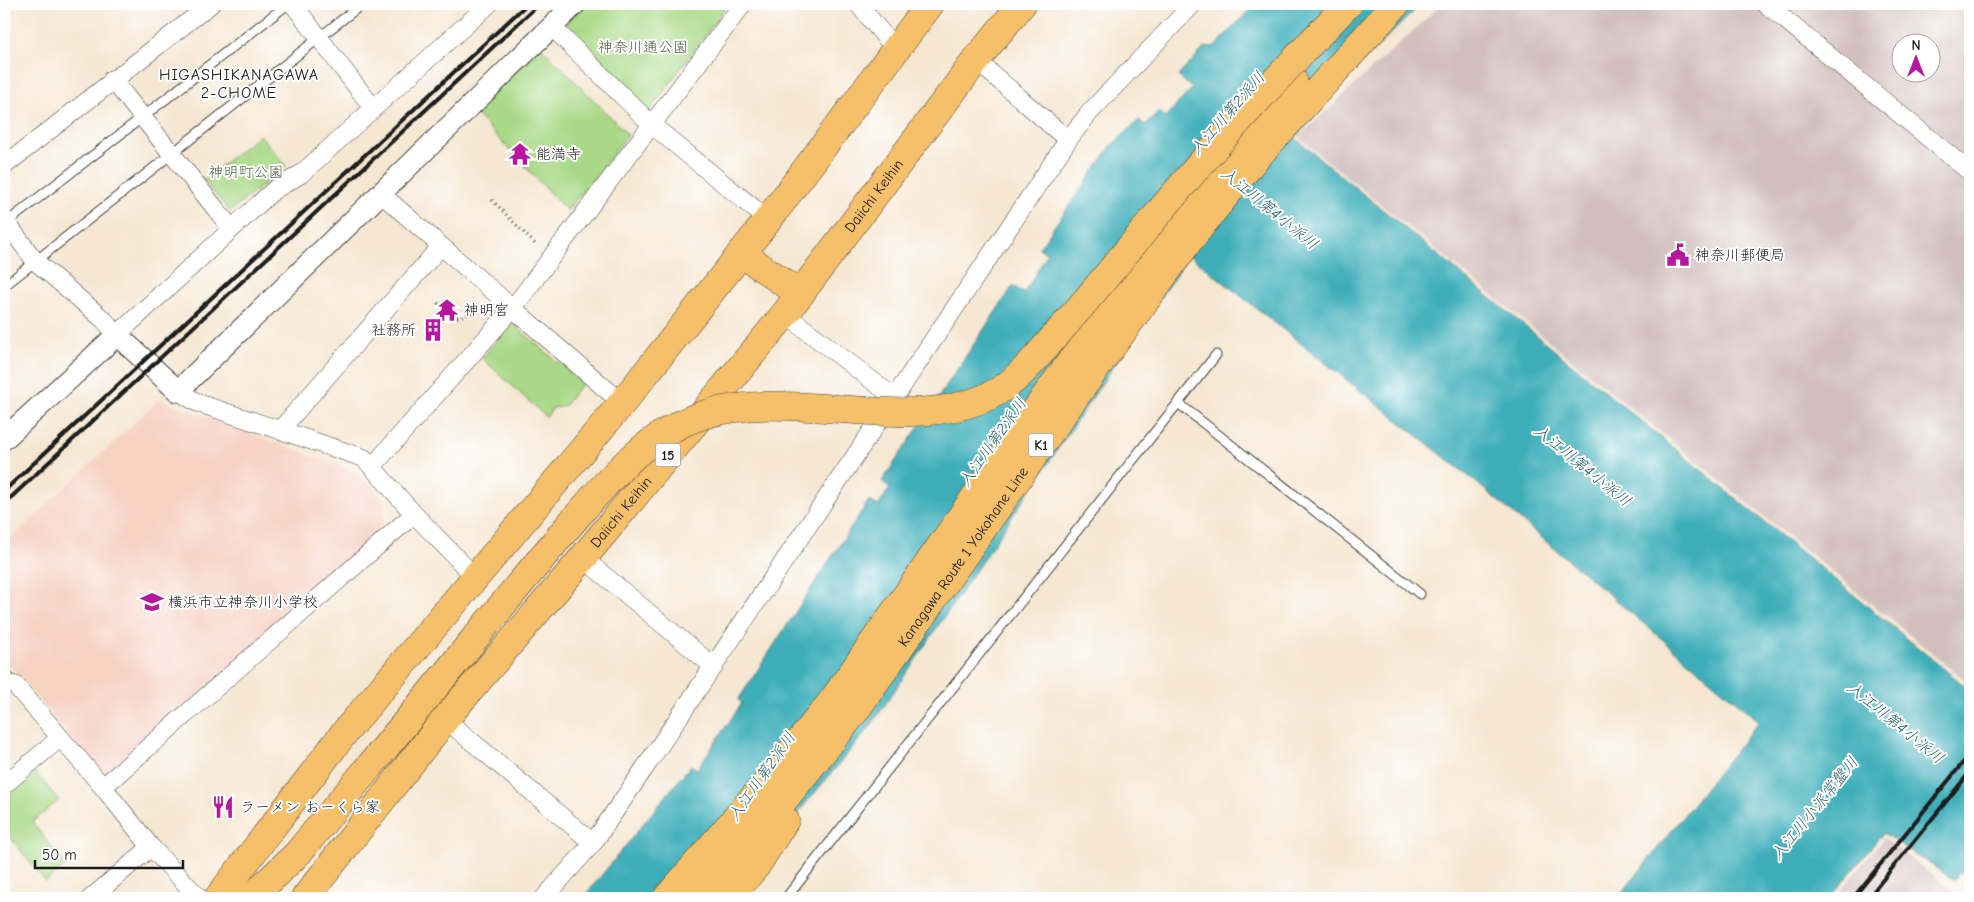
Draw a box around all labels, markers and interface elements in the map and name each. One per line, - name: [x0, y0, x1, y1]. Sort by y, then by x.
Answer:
- north arrow: [1892, 32, 1942, 82]
- text: N: [1911, 37, 1921, 54]
- park label: 神奈川通公園: [598, 38, 688, 56]
- district label: HIGASHIKANAGAWA 2-CHOME: [159, 66, 319, 102]
- water label: 入江川第2派川: [1187, 68, 1269, 159]
- temple icon: 能満寺: [507, 141, 533, 167]
- place label: 能満寺: [536, 145, 581, 163]
- street label: Daiichi Keihin: [841, 156, 907, 236]
- park label: 神明町公園: [208, 163, 284, 181]
- water label: 入江川第4小派川: [1217, 164, 1322, 253]
- public building icon: 神奈川郵便局: [1665, 242, 1691, 268]
- place label: 神奈川郵便局: [1695, 246, 1785, 264]
- temple icon: 神明宮: [434, 297, 460, 323]
- place label: 神明宮: [464, 301, 509, 319]
- building icon: 社務所: [420, 317, 446, 343]
- place label: 社務所: [371, 321, 416, 339]
- water label: 入江川第2派川: [955, 395, 1030, 491]
- water label: 入江川第4小派川: [1530, 421, 1635, 510]
- road number: K1: [1028, 434, 1054, 456]
- road number: 15: [656, 444, 680, 466]
- street label: Kanagawa Route 1 Yokohane Line: [894, 463, 1032, 650]
- street label: Daiichi Keihin: [586, 473, 656, 551]
- school or university icon: 横浜市立神奈川小学校: [139, 589, 165, 615]
- place label: 横浜市立神奈川小学校: [168, 593, 318, 611]
- water label: 入江川第4小派川: [1843, 678, 1948, 767]
- water label: 入江川第2派川: [724, 729, 799, 825]
- water label: 入江川小派常盤川: [1768, 753, 1862, 864]
- restaurant icon: ラーメン おーくら家: [210, 794, 236, 820]
- place label: ラーメン おーくら家: [240, 798, 380, 816]
- scale bar: [35, 837, 182, 869]
- text: 50 m: [42, 846, 77, 864]

